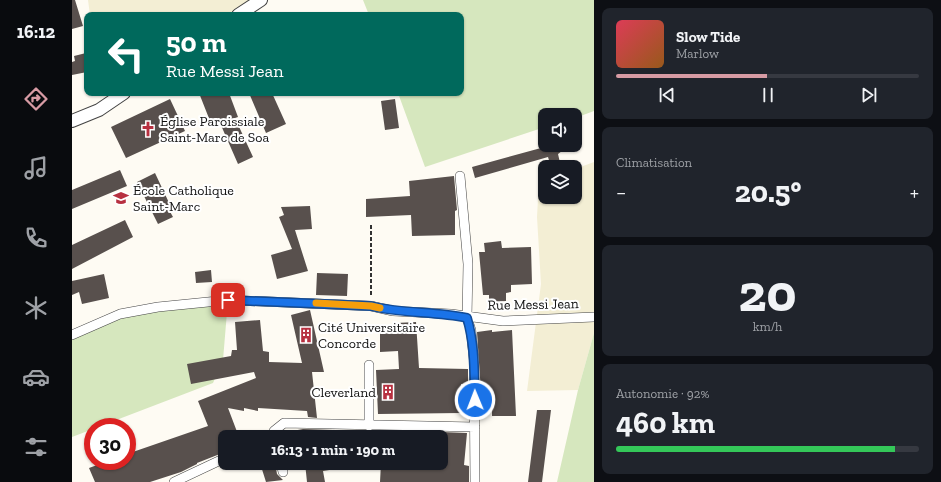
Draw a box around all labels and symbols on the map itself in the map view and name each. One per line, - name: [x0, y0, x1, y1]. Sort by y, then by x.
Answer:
- place label: Église Paroissiale Saint-Marc de Soa: [160, 113, 269, 146]
- church icon: Église Paroissiale Saint-Marc de Soa: [139, 120, 157, 138]
- place label: École Catholique Saint-Marc: [133, 182, 234, 215]
- school or university icon: École Catholique Saint-Marc: [112, 189, 130, 207]
- pin: [211, 283, 245, 317]
- street label: Rue Messi Jean: [487, 295, 579, 314]
- place label: Cité Universitaire Concorde: [318, 319, 426, 352]
- building icon: Cité Universitaire Concorde: [297, 326, 315, 344]
- position arrow: [454, 379, 496, 421]
- building icon: Cleverland: [379, 383, 397, 401]
- place label: Cleverland: [311, 384, 376, 401]
- speed limit sign: 30: [84, 418, 136, 470]

